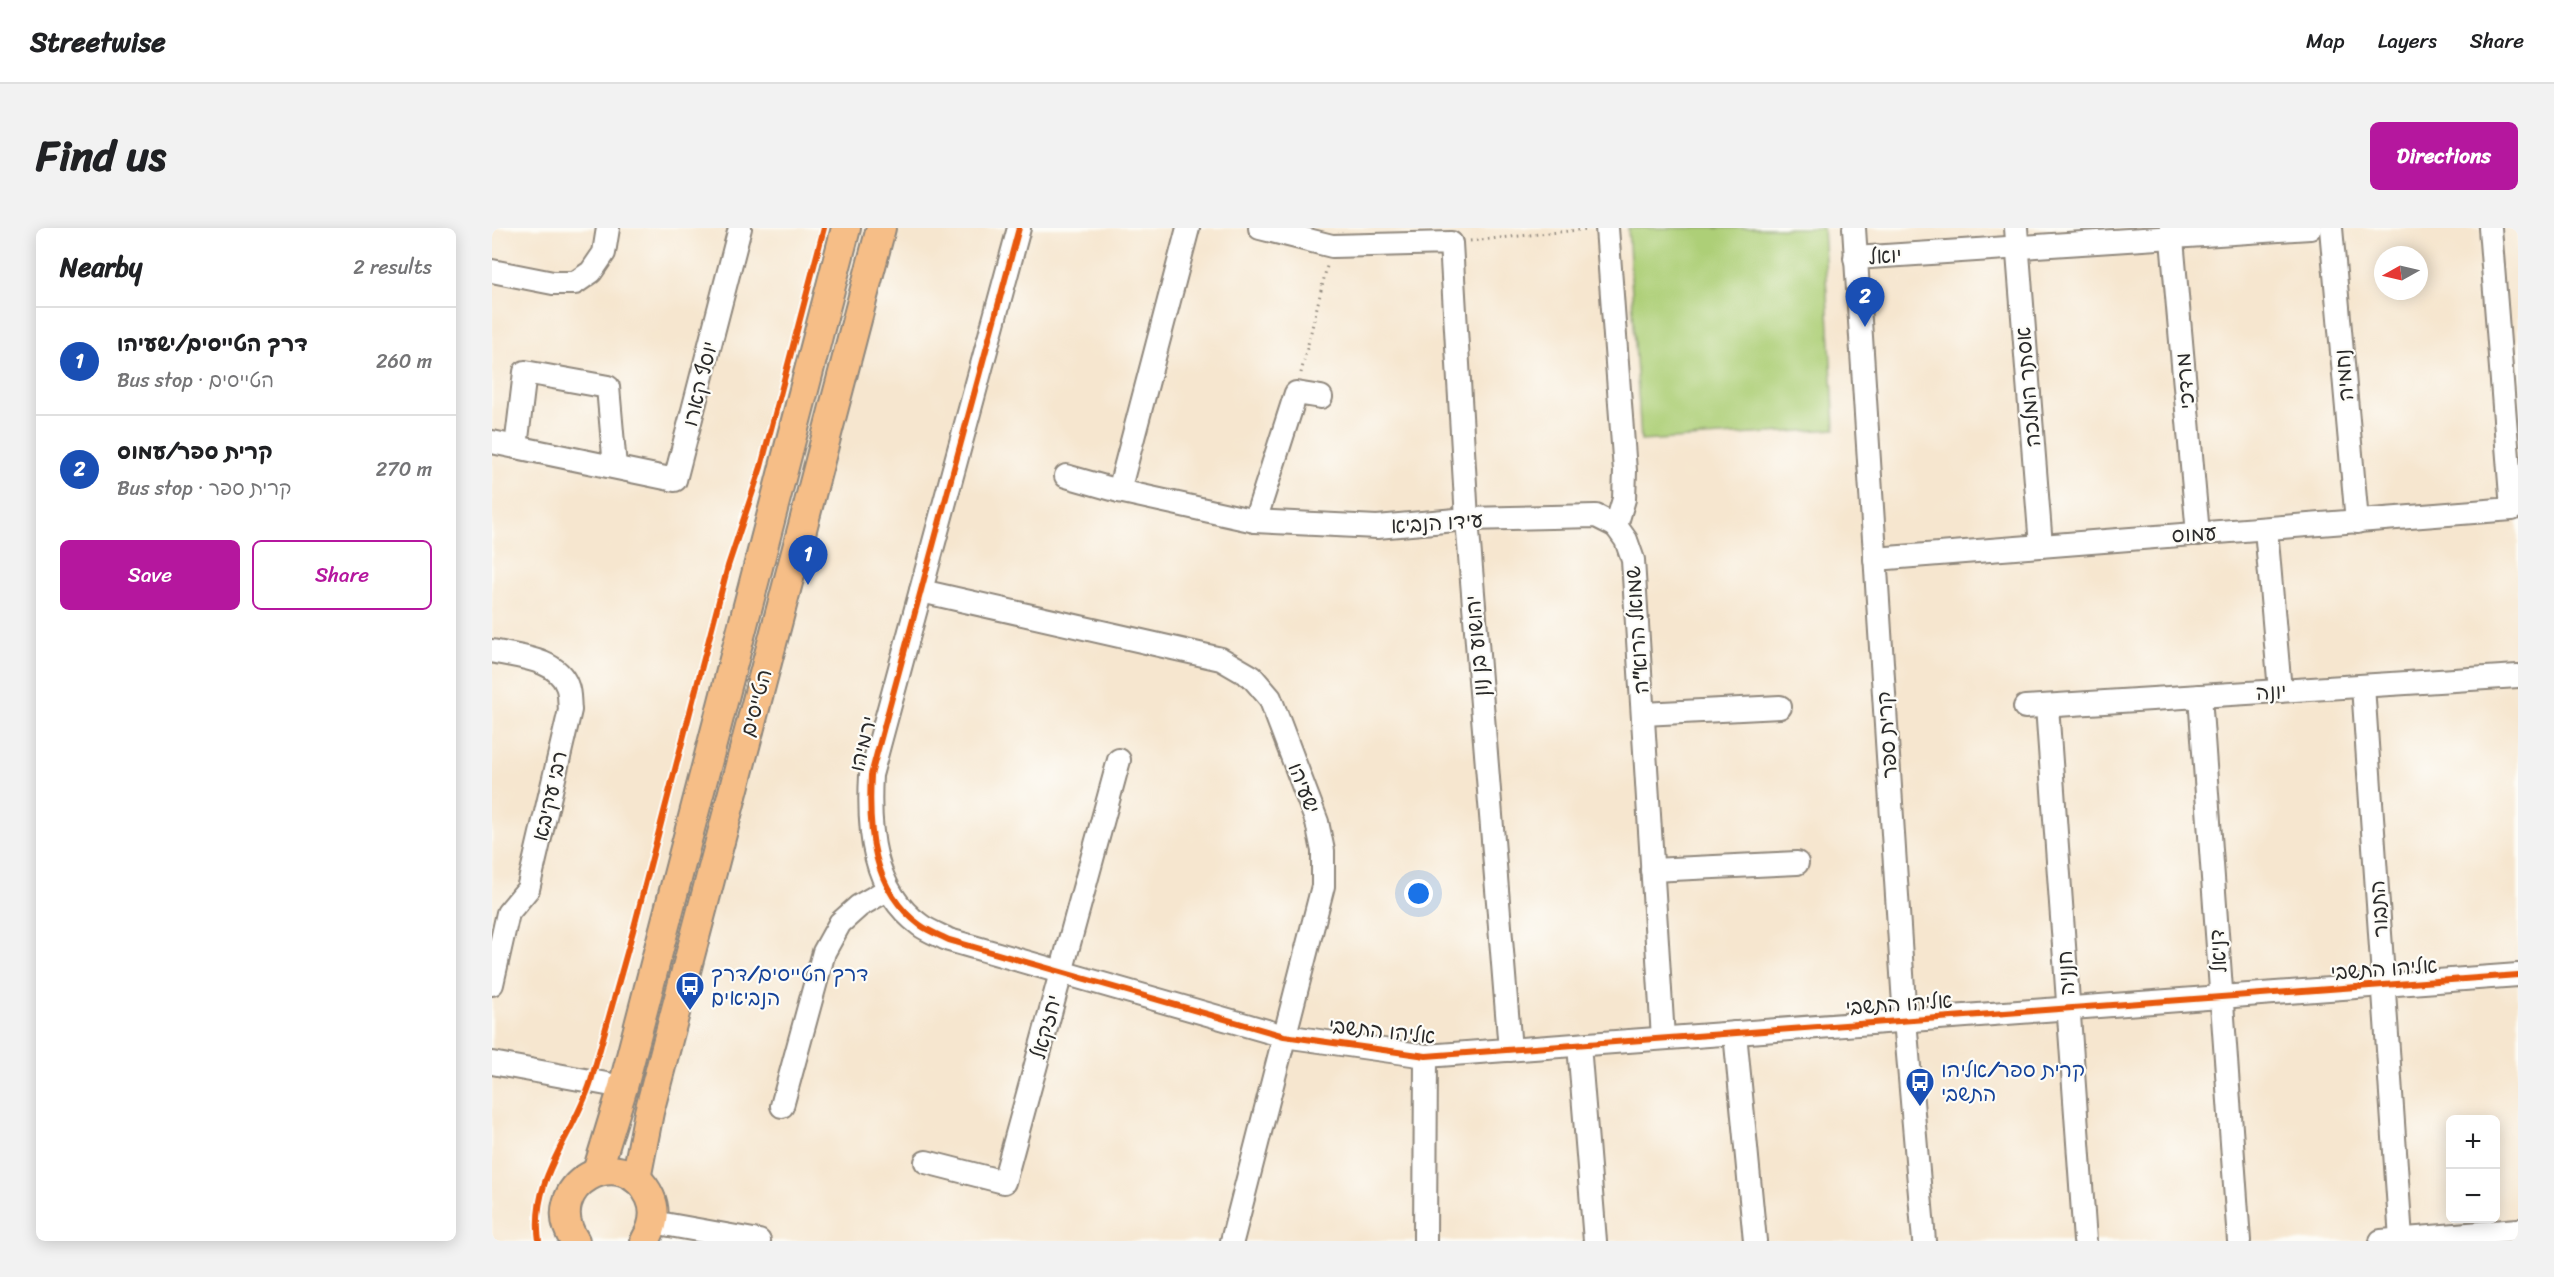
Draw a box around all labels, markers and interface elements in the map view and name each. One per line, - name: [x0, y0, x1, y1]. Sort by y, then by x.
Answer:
- text: Streetwise: [30, 17, 166, 66]
- text: Map: [2306, 22, 2345, 60]
- text: Layers: [2378, 22, 2437, 60]
- text: Share: [2470, 22, 2524, 60]
- text: Find us: [36, 119, 166, 193]
- button: Directions: [2370, 122, 2518, 190]
- street label: יואל: [1867, 236, 1903, 276]
- text: Nearby: [60, 244, 142, 290]
- north arrow: [2374, 246, 2428, 300]
- text: 2 results: [353, 250, 432, 285]
- pin: 2: [1846, 278, 1884, 327]
- text: דרך הטייסים/ישעיהו: [117, 324, 308, 363]
- street label: אסתר המלכה: [2004, 325, 2052, 449]
- street label: יוסף קארו: [671, 337, 729, 431]
- text: 1: [75, 344, 84, 379]
- text: 260 m: [376, 344, 432, 379]
- street label: נחמיה: [2323, 347, 2365, 403]
- street label: מרדכי: [2164, 351, 2206, 411]
- text: Bus stop · הטייסים: [117, 363, 274, 398]
- text: קרית ספר/עמוס: [117, 432, 273, 471]
- text: 2: [74, 452, 85, 487]
- text: 270 m: [376, 452, 432, 487]
- text: Bus stop · קרית ספר: [117, 471, 292, 506]
- street label: עידו הנביא: [1390, 501, 1484, 545]
- street label: עמוס: [2170, 513, 2218, 555]
- pin: 1: [788, 536, 828, 585]
- button: Save: [60, 540, 240, 610]
- button: Share: [252, 540, 432, 610]
- street label: שמואל הרוא"ה: [1614, 565, 1660, 695]
- street label: יהושוע בן נון: [1454, 594, 1500, 698]
- street label: הטייסים: [729, 665, 783, 741]
- street label: יונה: [2254, 672, 2288, 712]
- street label: קרית ספר: [1865, 690, 1909, 780]
- street label: ירמיהו: [838, 712, 888, 776]
- street label: רבי עקיבא: [521, 747, 579, 845]
- street label: ישעיהו: [1277, 757, 1331, 819]
- your location: [1404, 879, 1433, 908]
- street label: התבור: [2358, 879, 2400, 939]
- street label: דניאל: [2198, 928, 2238, 974]
- street label: אליהו התשבי: [2329, 946, 2439, 992]
- street label: חנניה: [2045, 949, 2087, 997]
- place label: דרך הטייסים/דרך הנביאים: [711, 955, 869, 1017]
- bus stop icon: דרך הטייסים/דרך הנביאים: [674, 970, 706, 1012]
- street label: אליהו התשבי: [1844, 981, 1954, 1027]
- street label: יחזקאל: [1019, 990, 1073, 1064]
- street label: אליהו התשבי: [1327, 1006, 1437, 1056]
- place label: קרית ספר/אליהו התשבי: [1941, 1051, 2085, 1113]
- bus stop icon: קרית ספר/אליהו התשבי: [1904, 1066, 1936, 1108]
- map controls: [2446, 1115, 2500, 1223]
- button: +: [2446, 1115, 2500, 1169]
- button: −: [2446, 1169, 2500, 1223]

